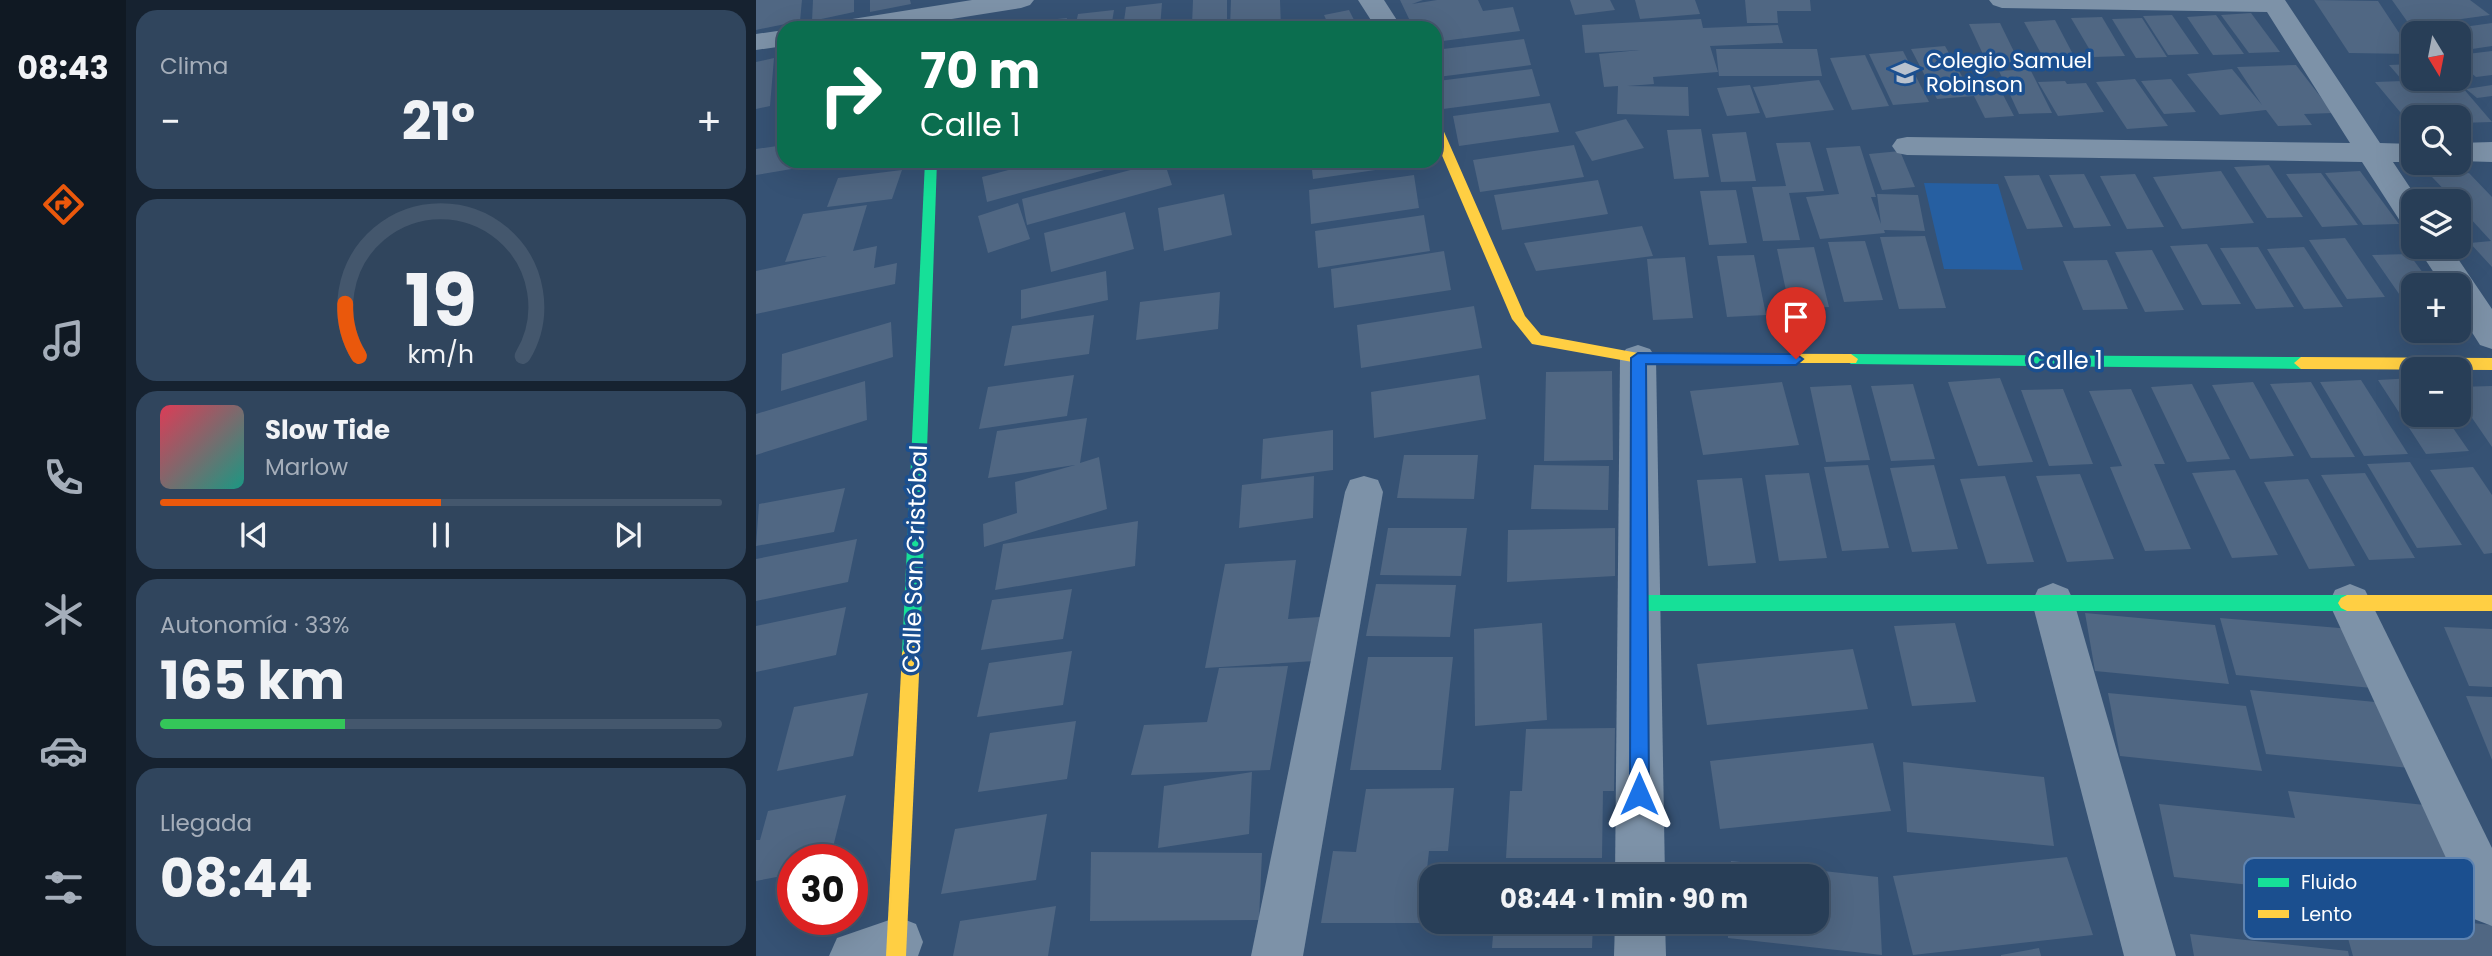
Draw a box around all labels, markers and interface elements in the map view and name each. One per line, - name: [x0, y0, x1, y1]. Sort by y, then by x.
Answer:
- north arrow: [2401, 21, 2471, 91]
- map controls: [2401, 21, 2471, 427]
- text: 70 m: [920, 37, 1040, 105]
- text: 08:43: [17, 45, 109, 90]
- place label: Colegio Samuel Robinson: [1926, 46, 2092, 99]
- icon: right: [805, 49, 896, 140]
- text: Clima: [160, 50, 228, 82]
- school or university icon: Colegio Samuel Robinson: [1890, 58, 1920, 88]
- text: 21°: [402, 85, 475, 158]
- text: −: [160, 95, 181, 148]
- text: +: [696, 95, 722, 148]
- text: Calle 1: [920, 102, 1021, 147]
- button: search: [2401, 105, 2471, 175]
- icon: directions: [39, 180, 88, 229]
- button: layers: [2401, 189, 2471, 259]
- text: 19: [405, 250, 477, 351]
- button: +: [2401, 273, 2471, 343]
- pin: [1766, 287, 1826, 359]
- icon: arrive: [1777, 298, 1815, 336]
- icon: music: [39, 316, 88, 365]
- text: km/h: [408, 336, 474, 371]
- street label: Calle 1: [2027, 344, 2103, 377]
- button: −: [2401, 357, 2471, 427]
- text: Slow Tide: [265, 412, 390, 448]
- street label: Calle San Cristóbal: [894, 444, 935, 674]
- text: Marlow: [265, 451, 348, 483]
- icon: phone: [39, 453, 88, 502]
- icon: previous: [235, 516, 273, 554]
- icon: pause: [422, 516, 460, 554]
- icon: next: [609, 516, 647, 554]
- icon: climate: [39, 590, 88, 639]
- text: Autonomía · 33%: [160, 609, 349, 641]
- text: 165 km: [160, 644, 345, 717]
- icon: car: [39, 726, 88, 775]
- position arrow: [1602, 757, 1676, 831]
- text: Llegada: [160, 807, 252, 839]
- text: 08:44: [160, 842, 313, 915]
- speed limit sign: 30: [777, 844, 868, 935]
- legend: [2244, 858, 2474, 939]
- icon: filters: [39, 863, 88, 912]
- text: Fluido: [2301, 869, 2357, 896]
- text: 08:44 · 1 min · 90 m: [1500, 881, 1748, 917]
- text: Lento: [2301, 901, 2352, 928]

